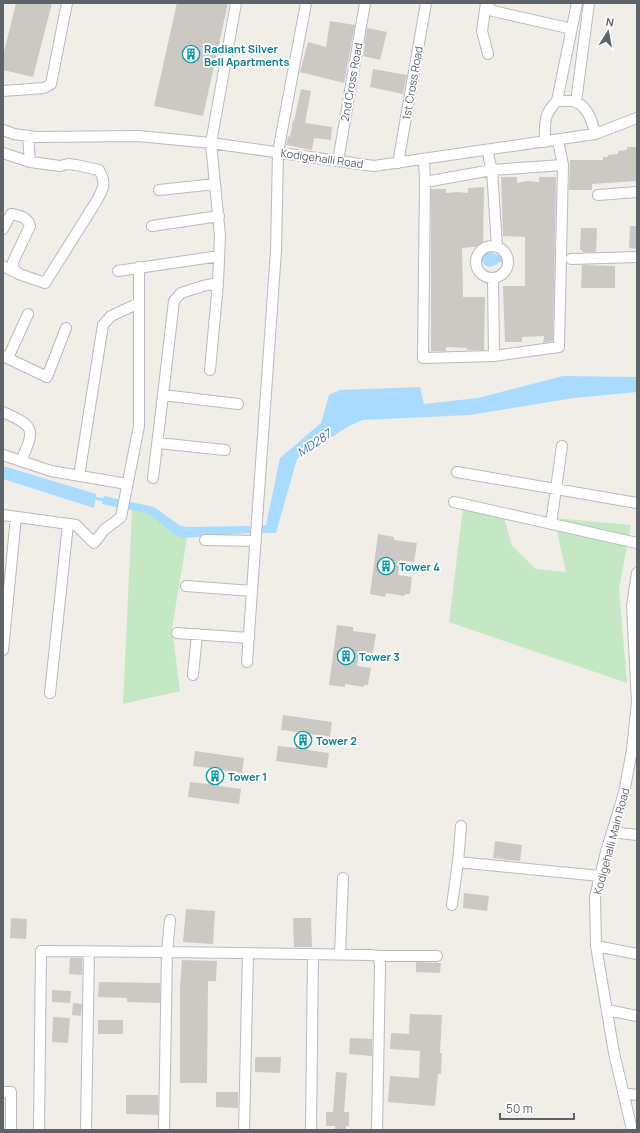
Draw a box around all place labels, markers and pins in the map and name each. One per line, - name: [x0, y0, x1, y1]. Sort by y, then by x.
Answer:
- place label: Radiant Silver Bell Apartments: [204, 41, 289, 69]
- building icon: Radiant Silver Bell Apartments: [181, 44, 201, 64]
- building icon: Tower 4: [376, 556, 396, 576]
- place label: Tower 4: [399, 559, 440, 574]
- building icon: Tower 3: [336, 646, 356, 666]
- place label: Tower 3: [359, 649, 400, 664]
- building icon: Tower 2: [293, 730, 313, 750]
- place label: Tower 2: [316, 733, 357, 748]
- building icon: Tower 1: [205, 766, 225, 786]
- place label: Tower 1: [228, 769, 267, 784]

